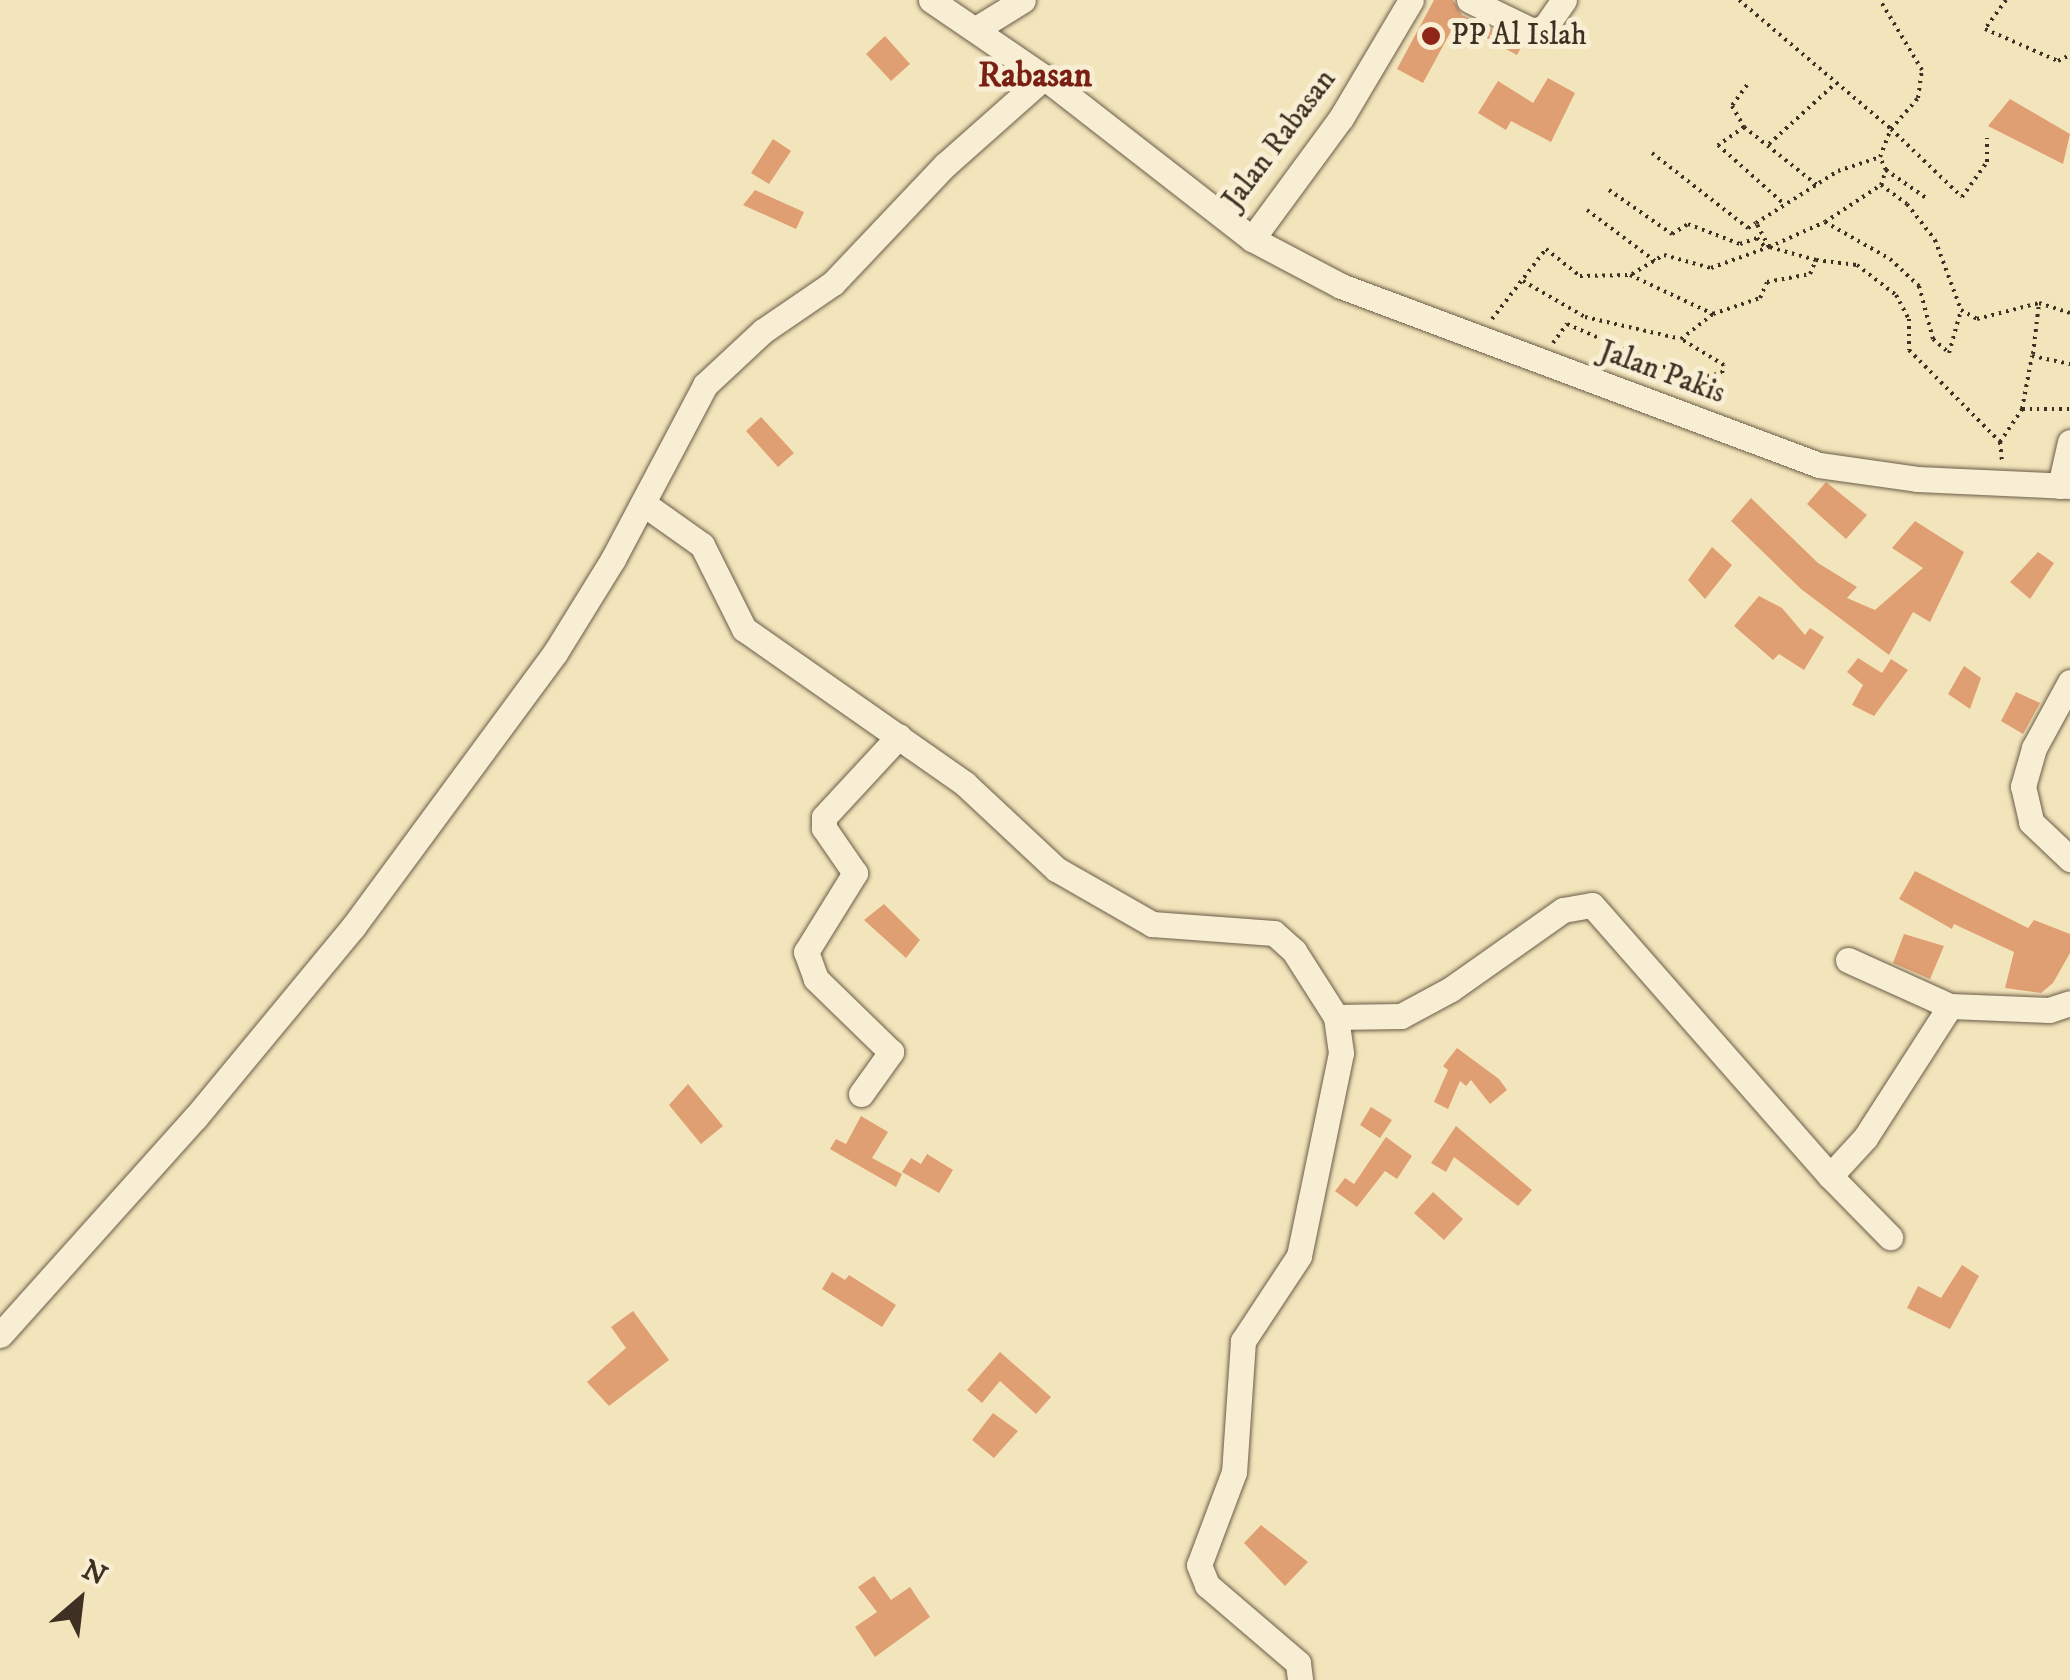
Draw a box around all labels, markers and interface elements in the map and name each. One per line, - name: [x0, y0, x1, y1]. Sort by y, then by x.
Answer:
- place label: PP Al Islah: [1451, 18, 1587, 54]
- marker: PP Al Islah: [1420, 25, 1442, 47]
- district label: Rabasan: [978, 55, 1092, 97]
- street label: Jalan Rabasan: [1216, 63, 1344, 217]
- street label: Jalan Pakis: [1594, 334, 1730, 412]
- north arrow: [30, 1550, 130, 1650]
- text: N: [76, 1552, 113, 1594]

